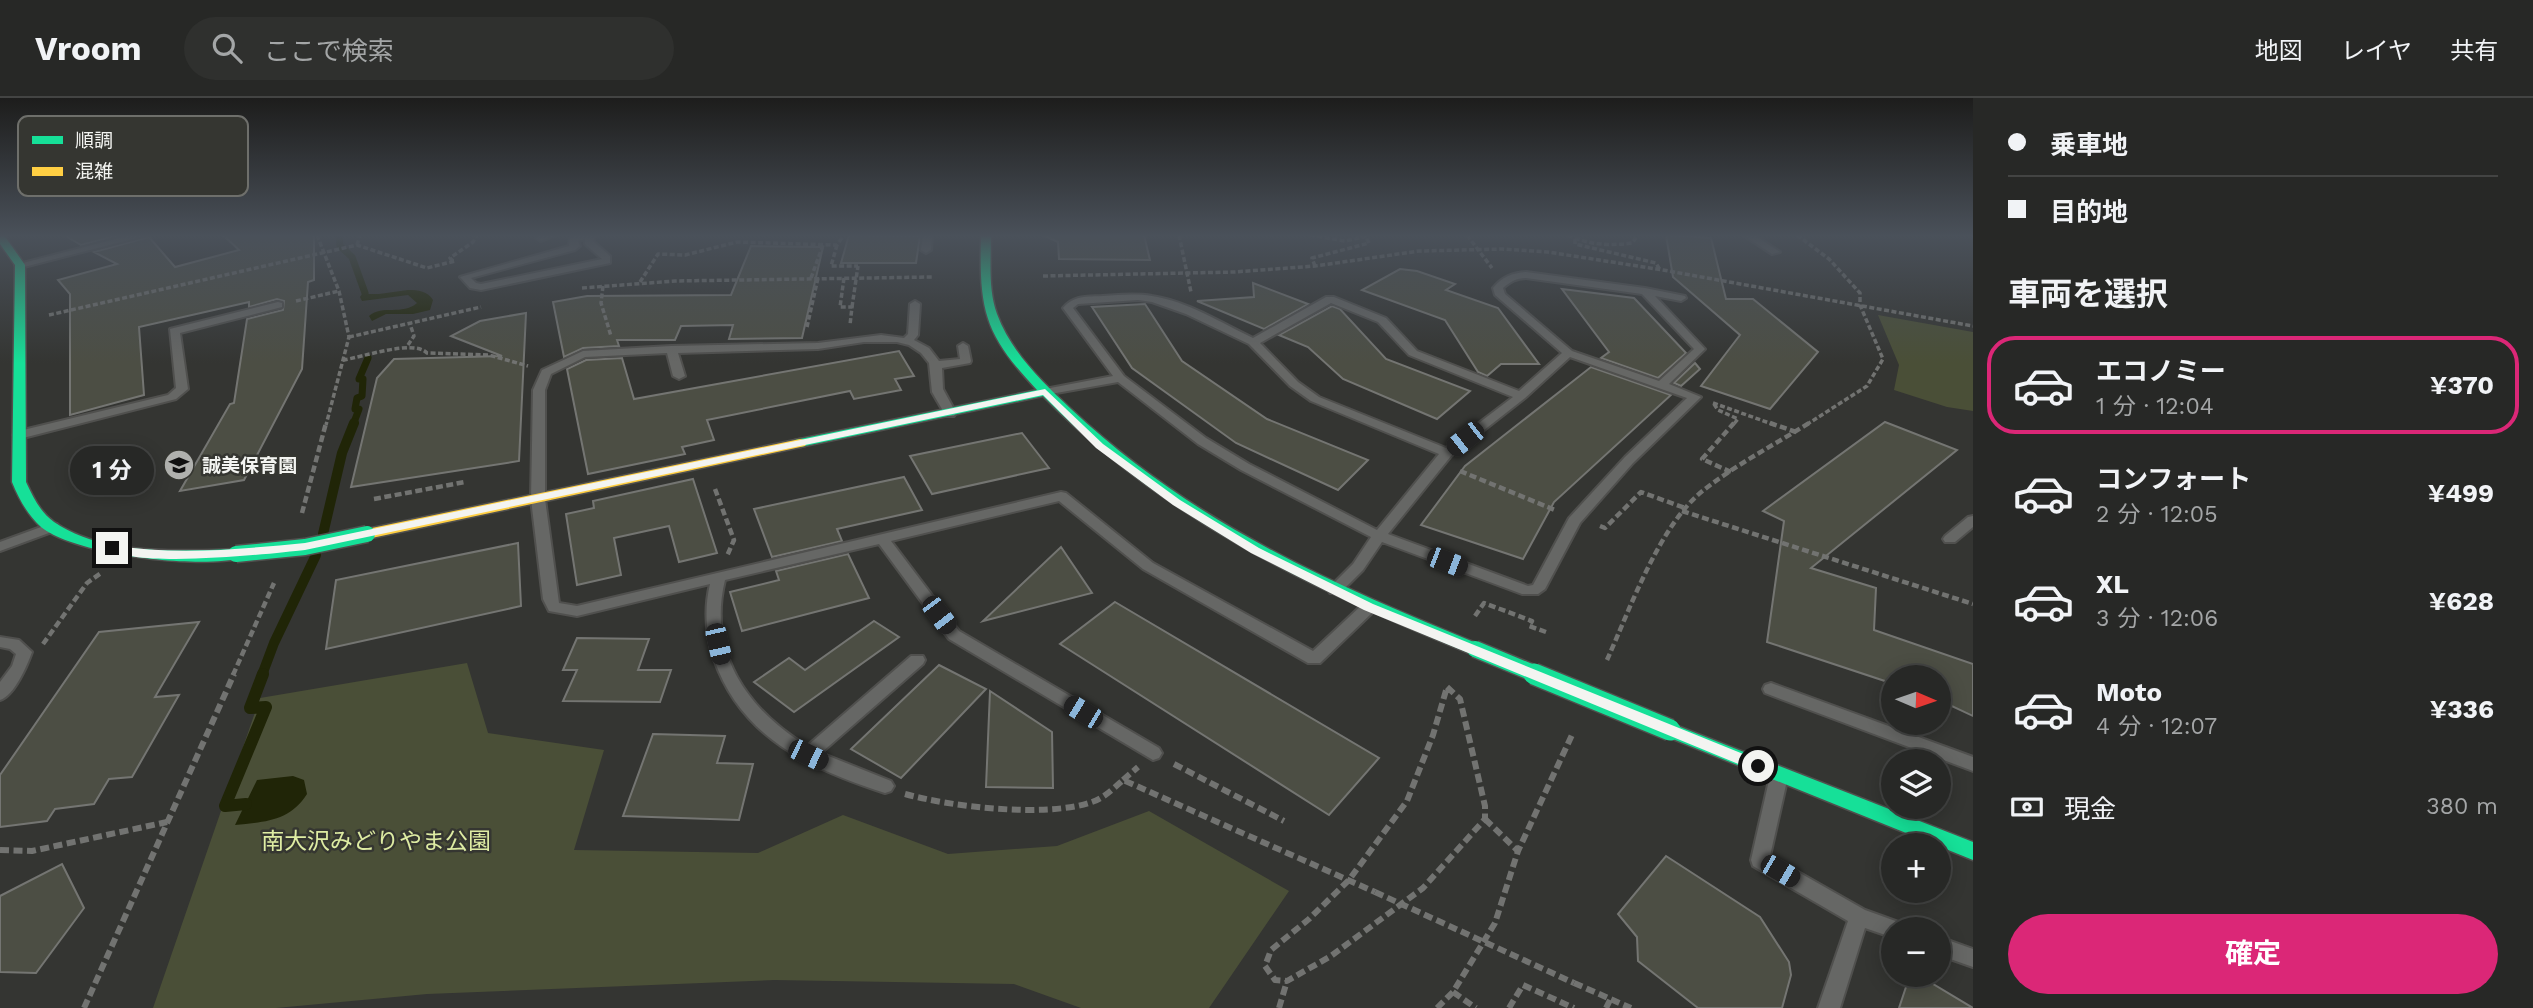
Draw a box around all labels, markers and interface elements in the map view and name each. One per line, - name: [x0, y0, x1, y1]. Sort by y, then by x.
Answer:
- search box: [184, 17, 674, 80]
- text: Vroom: [35, 29, 142, 68]
- icon: search: [208, 29, 246, 67]
- text: ここで検索: [264, 36, 394, 66]
- text: 地図: [2255, 37, 2303, 65]
- text: レイヤ: [2341, 37, 2412, 65]
- text: 共有: [2450, 37, 2498, 65]
- legend: [18, 116, 248, 196]
- text: 順調: [75, 129, 113, 152]
- text: 乗車地: [2050, 130, 2128, 160]
- text: 混雑: [75, 160, 113, 183]
- text: 目的地: [2050, 197, 2128, 227]
- text: 車両を選択: [2008, 275, 2168, 313]
- icon: car: [2012, 354, 2075, 417]
- text: エコノミー: [2096, 356, 2226, 386]
- text: ¥370: [2430, 370, 2494, 400]
- text: 1 分 · 12:04: [2096, 393, 2214, 420]
- car: [1442, 418, 1489, 460]
- callout: 1 分: [70, 447, 154, 496]
- school or university icon: 誠美保育園: [162, 448, 196, 482]
- place label: 誠美保育園: [202, 454, 297, 477]
- text: 1 分: [92, 457, 132, 484]
- icon: car: [2012, 462, 2075, 525]
- text: コンフォート: [2096, 464, 2251, 494]
- text: ¥499: [2428, 478, 2494, 508]
- text: 2 分 · 12:05: [2096, 501, 2218, 528]
- route end: [96, 532, 128, 564]
- car: [1424, 545, 1471, 579]
- text: XL: [2096, 569, 2129, 599]
- icon: car: [2012, 570, 2075, 633]
- text: ¥628: [2429, 586, 2494, 616]
- car: [918, 592, 961, 638]
- text: 3 分 · 12:06: [2096, 605, 2218, 632]
- car: [704, 621, 733, 667]
- north arrow: [1881, 665, 1951, 735]
- map controls: [1881, 665, 1951, 987]
- text: Moto: [2096, 677, 2162, 707]
- icon: car: [2012, 678, 2075, 741]
- car: [1060, 692, 1107, 732]
- text: ¥336: [2430, 694, 2494, 724]
- text: 4 分 · 12:07: [2096, 713, 2217, 740]
- car: [785, 736, 832, 774]
- button: layers: [1881, 749, 1951, 819]
- route start: [1742, 750, 1774, 782]
- icon: cash: [2008, 788, 2046, 826]
- text: 380 m: [2426, 793, 2498, 820]
- text: 現金: [2064, 794, 2116, 824]
- park label: 南大沢みどりやま公園: [261, 828, 491, 855]
- button: +: [1881, 833, 1951, 903]
- car: [1757, 851, 1804, 891]
- button: 確定: [2008, 914, 2498, 994]
- button: −: [1881, 917, 1951, 987]

